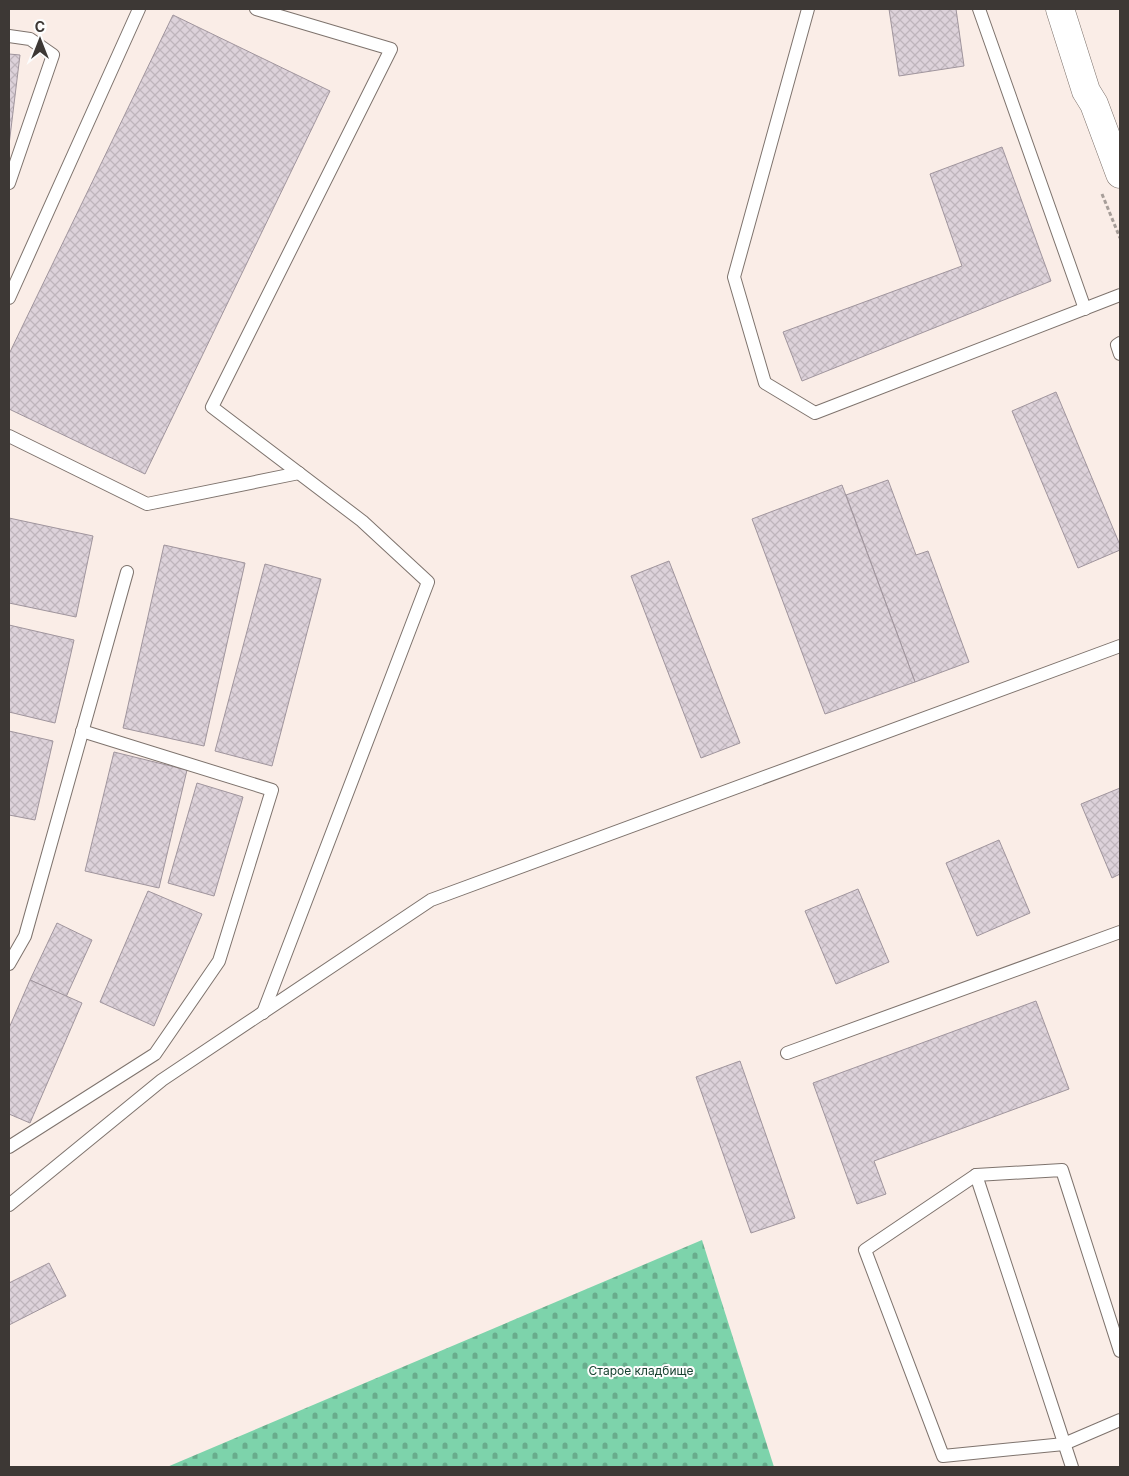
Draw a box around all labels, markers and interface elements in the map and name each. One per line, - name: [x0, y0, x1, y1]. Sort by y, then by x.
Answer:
- north arrow: [15, 15, 65, 65]
- text: С: [35, 18, 45, 35]
- park label: Старое кладбище: [589, 1363, 693, 1378]

